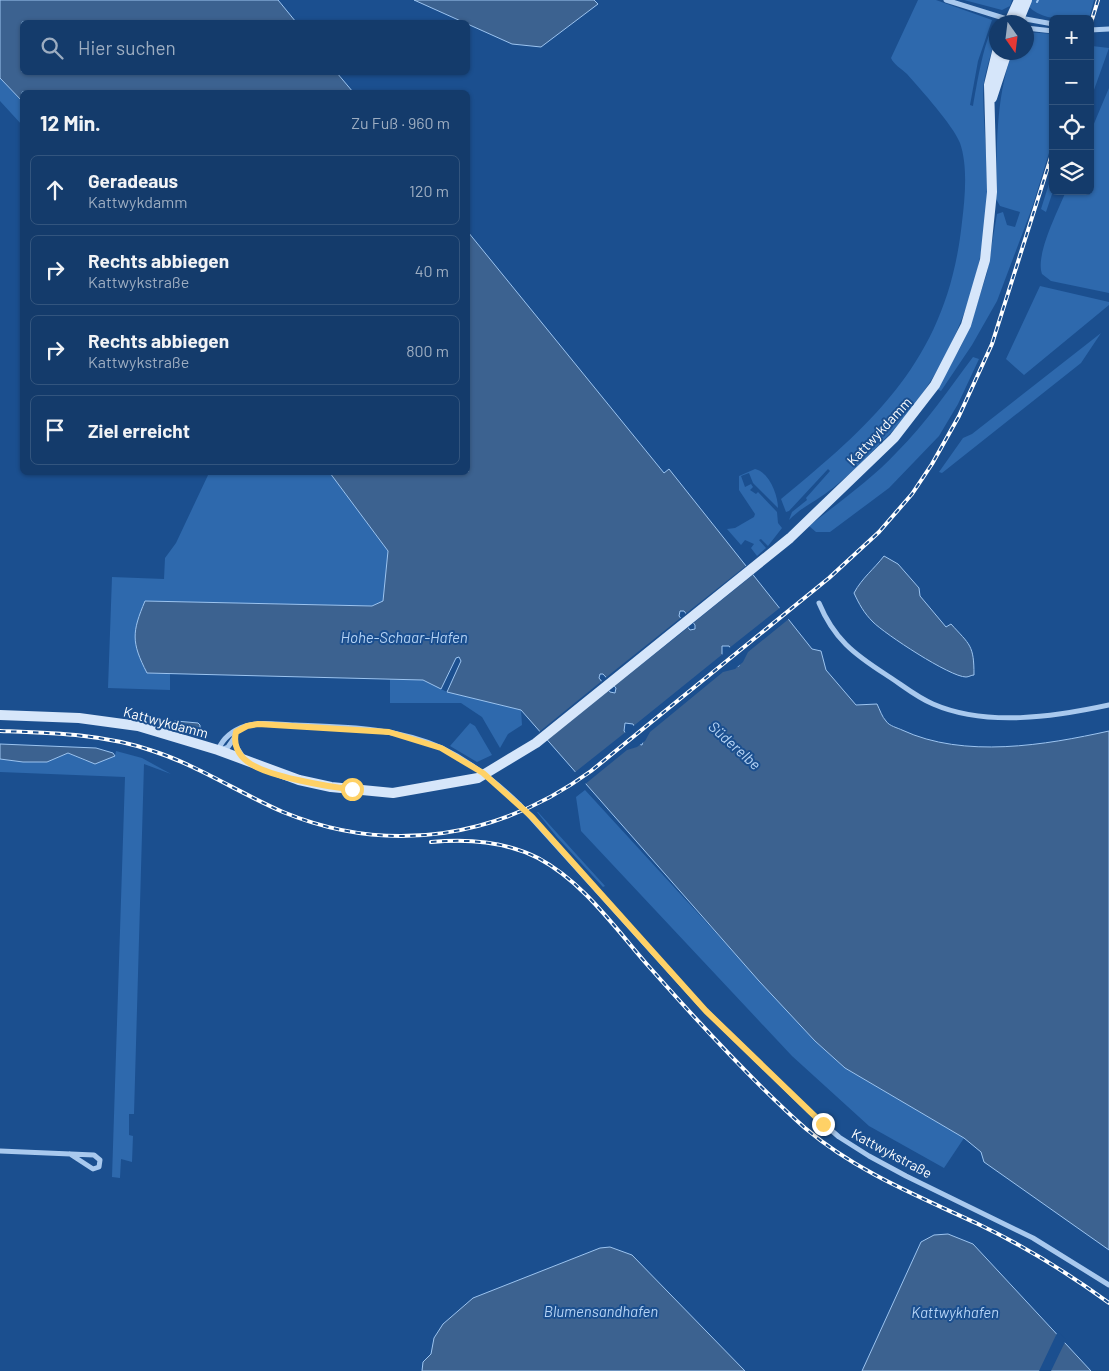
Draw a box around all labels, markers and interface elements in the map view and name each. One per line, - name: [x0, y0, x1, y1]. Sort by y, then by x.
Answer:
- north arrow: [989, 15, 1034, 60]
- map controls: [1049, 15, 1094, 195]
- button: +: [1049, 15, 1094, 60]
- search box: [20, 20, 470, 75]
- icon: search: [38, 34, 66, 62]
- text: Hier suchen: [78, 36, 176, 59]
- button: −: [1049, 60, 1094, 105]
- button: locate: [1049, 105, 1094, 150]
- text: 12 Min.: [40, 110, 101, 135]
- text: Zu Fuß · 960 m: [351, 113, 450, 132]
- button: layers: [1049, 150, 1094, 195]
- text: Geradeaus: [88, 169, 178, 192]
- icon: ahead: [41, 176, 69, 204]
- text: 120 m: [409, 181, 449, 200]
- text: Kattwykdamm: [88, 192, 188, 211]
- text: Rechts abbiegen: [88, 249, 229, 272]
- icon: right: [41, 256, 69, 284]
- text: 40 m: [415, 261, 449, 280]
- text: Kattwykstraße: [88, 272, 189, 291]
- text: Rechts abbiegen: [88, 329, 229, 352]
- icon: right: [41, 336, 69, 364]
- text: 800 m: [406, 341, 449, 360]
- text: Kattwykstraße: [88, 352, 189, 371]
- street label: Kattwykdamm: [843, 393, 915, 469]
- icon: arrive: [41, 416, 69, 444]
- text: Ziel erreicht: [88, 419, 190, 442]
- water label: Hohe-Schaar-Hafen: [341, 628, 468, 646]
- street label: Kattwykdamm: [122, 703, 210, 741]
- water label: Süderelbe: [705, 717, 765, 773]
- route start: [341, 778, 364, 801]
- route end: [812, 1113, 835, 1136]
- street label: Kattwykstraße: [849, 1125, 935, 1181]
- water label: Blumensandhafen: [544, 1302, 658, 1320]
- water label: Kattwykhafen: [911, 1303, 999, 1321]

